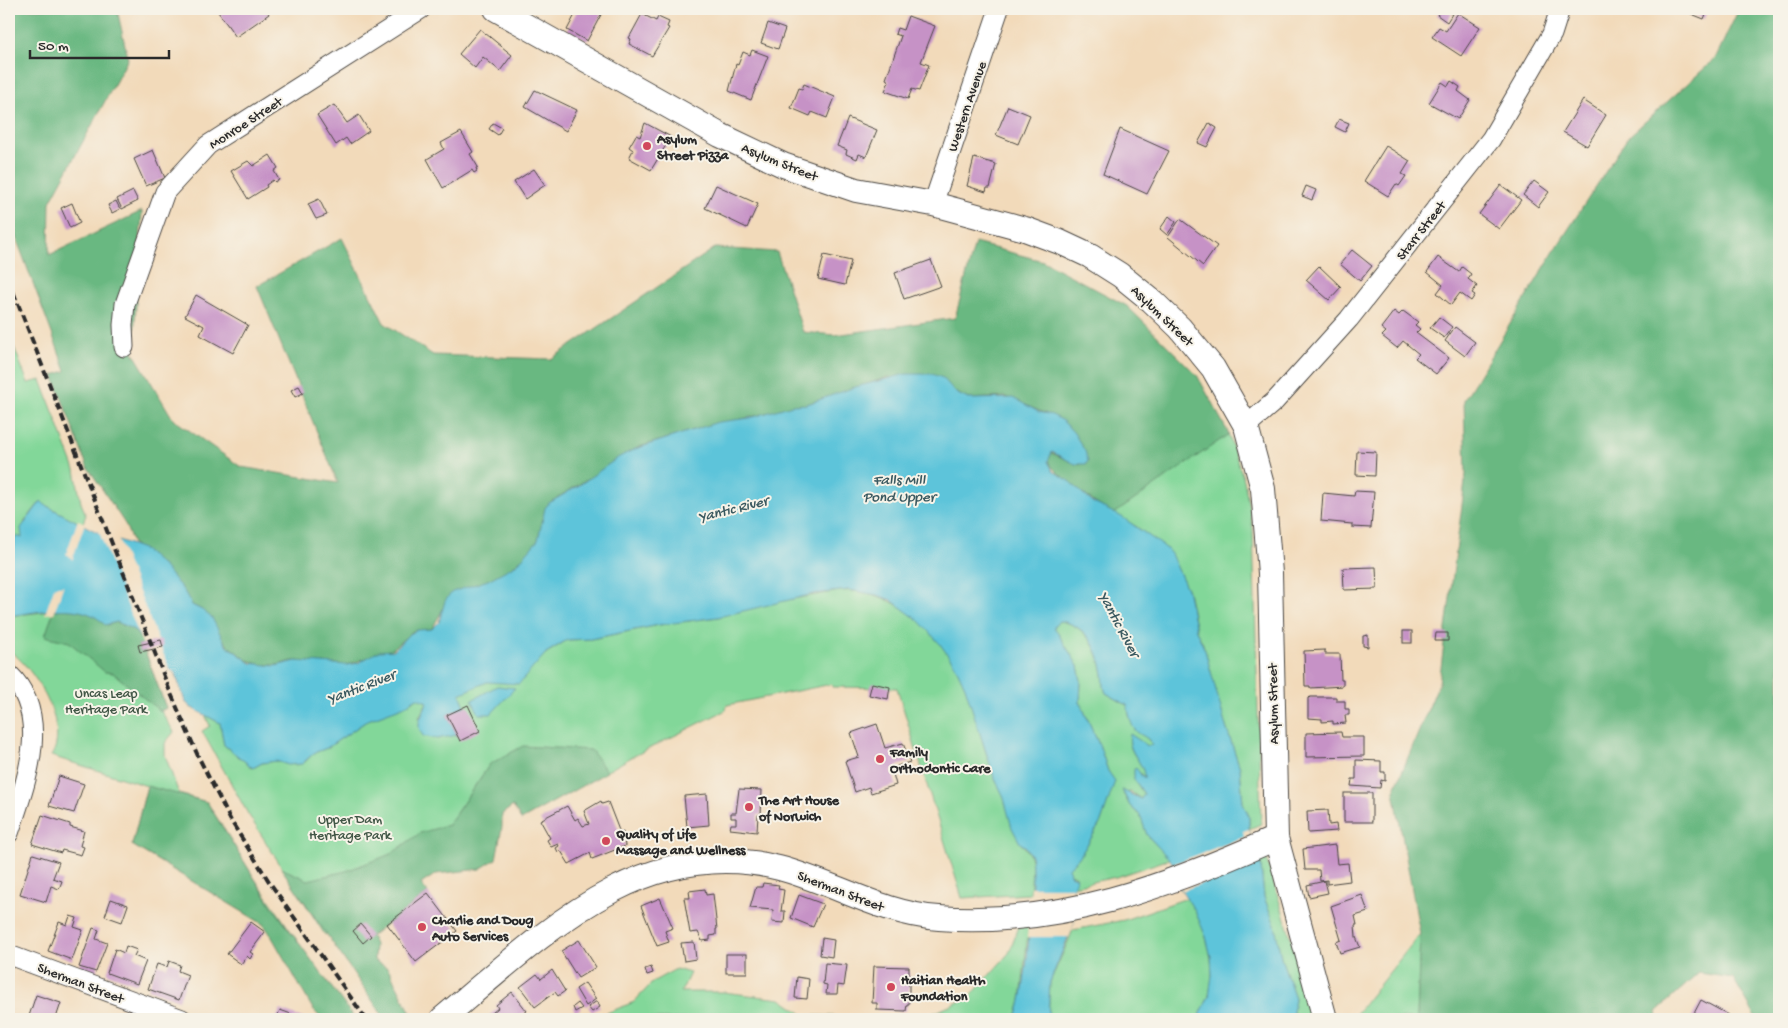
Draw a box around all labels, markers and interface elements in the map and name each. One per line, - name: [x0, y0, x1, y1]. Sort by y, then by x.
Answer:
- scale bar: [30, 28, 169, 60]
- text: 50 m: [38, 38, 69, 56]
- street label: Western Avenue: [945, 59, 992, 154]
- street label: Monroe Street: [207, 93, 287, 154]
- place label: Asylum Street Pizza: [656, 132, 730, 165]
- marker: Asylum Street Pizza: [641, 140, 653, 152]
- street label: Asylum Street: [739, 140, 821, 187]
- street label: Starr Street: [1394, 198, 1451, 265]
- street label: Asylum Street: [1126, 283, 1197, 352]
- water label: Falls Mill Pond Upper: [863, 472, 938, 507]
- water label: Yantic River: [697, 492, 773, 527]
- water label: Yantic River: [1094, 589, 1144, 663]
- street label: Asylum Street: [1265, 662, 1284, 744]
- water label: Yantic River: [325, 666, 401, 709]
- park label: Uncas Leap Heritage Park: [65, 686, 149, 719]
- place label: Family Orthodontic Care: [889, 745, 991, 778]
- marker: Family Orthodontic Care: [874, 753, 886, 765]
- place label: The Art House of Norwich: [758, 793, 840, 826]
- marker: The Art House of Norwich: [743, 801, 755, 813]
- park label: Upper Dam Heritage Park: [309, 812, 393, 845]
- place label: Quality of Life Massage and Wellness: [616, 827, 746, 860]
- marker: Quality of Life Massage and Wellness: [600, 835, 612, 847]
- street label: Sherman Street: [794, 868, 887, 917]
- place label: Charlie and Doug Auto Services: [431, 913, 533, 946]
- marker: Charlie and Doug Auto Services: [416, 921, 428, 933]
- street label: Sherman Street: [34, 960, 127, 1009]
- place label: Haitian Health Foundation: [900, 973, 986, 1006]
- marker: Haitian Health Foundation: [885, 981, 897, 993]

